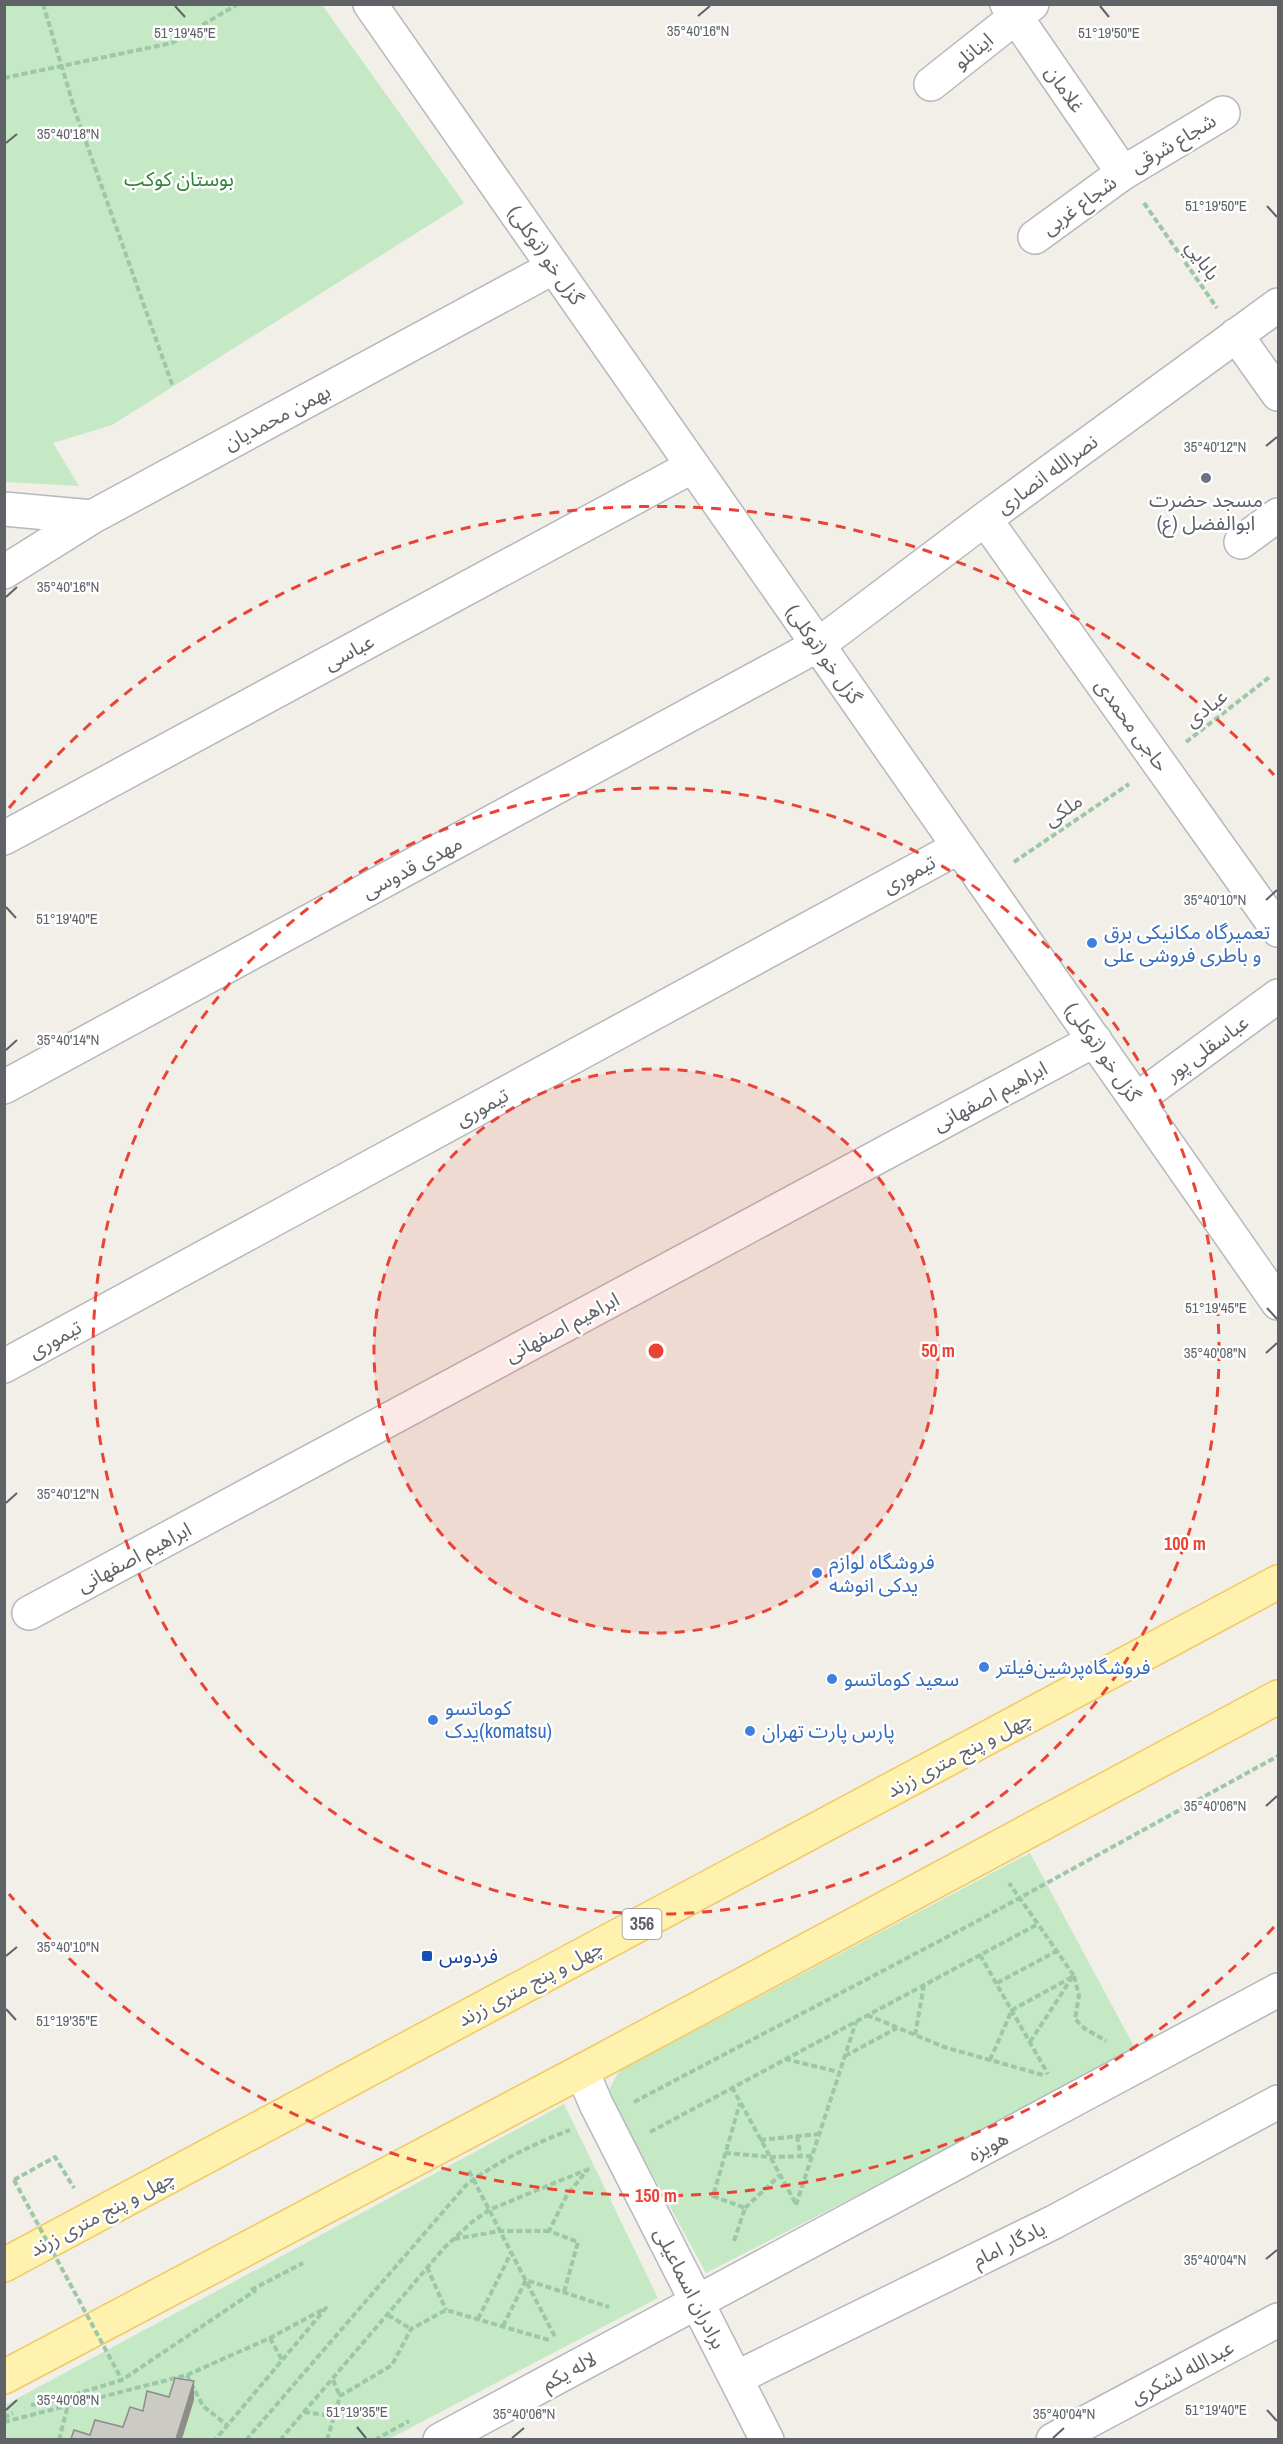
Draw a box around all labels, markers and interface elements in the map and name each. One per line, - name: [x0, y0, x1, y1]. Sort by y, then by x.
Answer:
- text: 35°40'16"N: [667, 20, 729, 41]
- text: 51°19'45"E: [154, 22, 216, 43]
- text: 51°19'50"E: [1078, 22, 1140, 43]
- street label: اینانلو: [947, 26, 998, 75]
- street label: غلامان: [1039, 60, 1091, 118]
- street label: شجاع شرقی: [1125, 106, 1222, 180]
- text: 35°40'18"N: [37, 123, 99, 144]
- park label: بوستان کوکب: [124, 165, 234, 192]
- street label: شجاع غربی: [1036, 168, 1123, 243]
- text: 51°19'50"E: [1185, 195, 1247, 216]
- street label: گزل خو (توکلی): [502, 200, 591, 310]
- street label: بابايي: [1178, 234, 1227, 287]
- street label: بهمن محمدیان: [219, 377, 335, 456]
- street label: نصرالله انصاری: [990, 428, 1103, 520]
- text: 35°40'12"N: [1184, 436, 1246, 457]
- marker: مسجد حضرت ابوالفضل (ع): [1199, 471, 1213, 485]
- place label: مسجد حضرت ابوالفضل (ع): [1149, 486, 1263, 538]
- text: 35°40'16"N: [37, 576, 99, 597]
- street label: گزل خو (توکلی): [780, 599, 869, 709]
- street label: عباسی: [319, 627, 379, 676]
- street label: حاجی محمدی: [1089, 673, 1175, 777]
- street label: عبادی: [1179, 682, 1233, 733]
- street label: ملکی: [1038, 787, 1087, 832]
- street label: مهدی قدوسی: [357, 829, 467, 904]
- street label: تیموری: [877, 848, 940, 899]
- text: 35°40'10"N: [1184, 889, 1246, 910]
- text: 51°19'40"E: [36, 908, 98, 929]
- place label: تعمیرگاه مکانیکی برق و باطری فروشی علی: [1104, 918, 1270, 968]
- marker: تعمیرگاه مکانیکی برق و باطری فروشی علی: [1085, 936, 1099, 950]
- street label: گزل خو (توکلی): [1059, 997, 1148, 1107]
- street label: عباسقلی پور: [1159, 1008, 1254, 1088]
- text: 35°40'14"N: [37, 1029, 99, 1050]
- street label: ابراهیم اصفهانی: [928, 1054, 1053, 1139]
- street label: تیموری: [450, 1081, 513, 1132]
- street label: ابراهیم اصفهانی: [500, 1285, 625, 1370]
- text: 51°19'45"E: [1185, 1297, 1247, 1318]
- street label: تیموری: [23, 1313, 86, 1364]
- text: 50 m: [921, 1338, 955, 1363]
- centre of rings: [646, 1341, 666, 1361]
- text: 35°40'08"N: [1184, 1342, 1246, 1363]
- text: 35°40'12"N: [37, 1483, 99, 1504]
- street label: ابراهیم اصفهانی: [72, 1515, 197, 1600]
- text: 100 m: [1164, 1531, 1206, 1556]
- place label: فروشگاه لوازم یدکی انوشه: [829, 1548, 935, 1598]
- marker: فروشگاه لوازم یدکی انوشه: [810, 1566, 824, 1580]
- place label: فروشگاه‌پرشین‌فیلتر: [995, 1653, 1150, 1680]
- marker: فروشگاه‌پرشین‌فیلتر: [977, 1660, 991, 1674]
- place label: سعید کوماتسو: [844, 1665, 959, 1692]
- marker: سعید کوماتسو: [825, 1672, 839, 1686]
- place label: کوماتسو یدک(komatsu): [445, 1694, 552, 1744]
- street label: چهل و پنج متری زرند: [881, 1704, 1037, 1805]
- marker: کوماتسو یدک(komatsu): [426, 1713, 440, 1727]
- place label: پارس پارت تهران: [762, 1717, 895, 1744]
- marker: پارس پارت تهران: [743, 1724, 757, 1738]
- text: 35°40'06"N: [1184, 1795, 1246, 1816]
- road number: 356: [622, 1909, 662, 1939]
- street label: چهل و پنج متری زرند: [452, 1933, 608, 2034]
- text: 35°40'10"N: [37, 1936, 99, 1957]
- place label: فردوس: [439, 1942, 498, 1969]
- marker: فردوس: [420, 1949, 434, 1963]
- text: 51°19'35"E: [36, 2010, 98, 2031]
- street label: هویزه: [963, 2124, 1013, 2167]
- street label: چهل و پنج متری زرند: [24, 2163, 180, 2264]
- text: 150 m: [635, 2183, 677, 2208]
- street label: یادگار امام: [968, 2214, 1051, 2275]
- street label: برادران اسماعیلی: [648, 2222, 733, 2353]
- text: 35°40'04"N: [1184, 2249, 1246, 2270]
- street label: عبدالله لشکری: [1125, 2333, 1238, 2410]
- street label: لاله یکم: [537, 2345, 602, 2398]
- text: 35°40'08"N: [37, 2389, 99, 2410]
- text: 51°19'40"E: [1185, 2399, 1247, 2420]
- text: 51°19'35"E: [326, 2401, 388, 2422]
- text: 35°40'06"N: [493, 2403, 555, 2424]
- text: 35°40'04"N: [1033, 2403, 1095, 2424]

